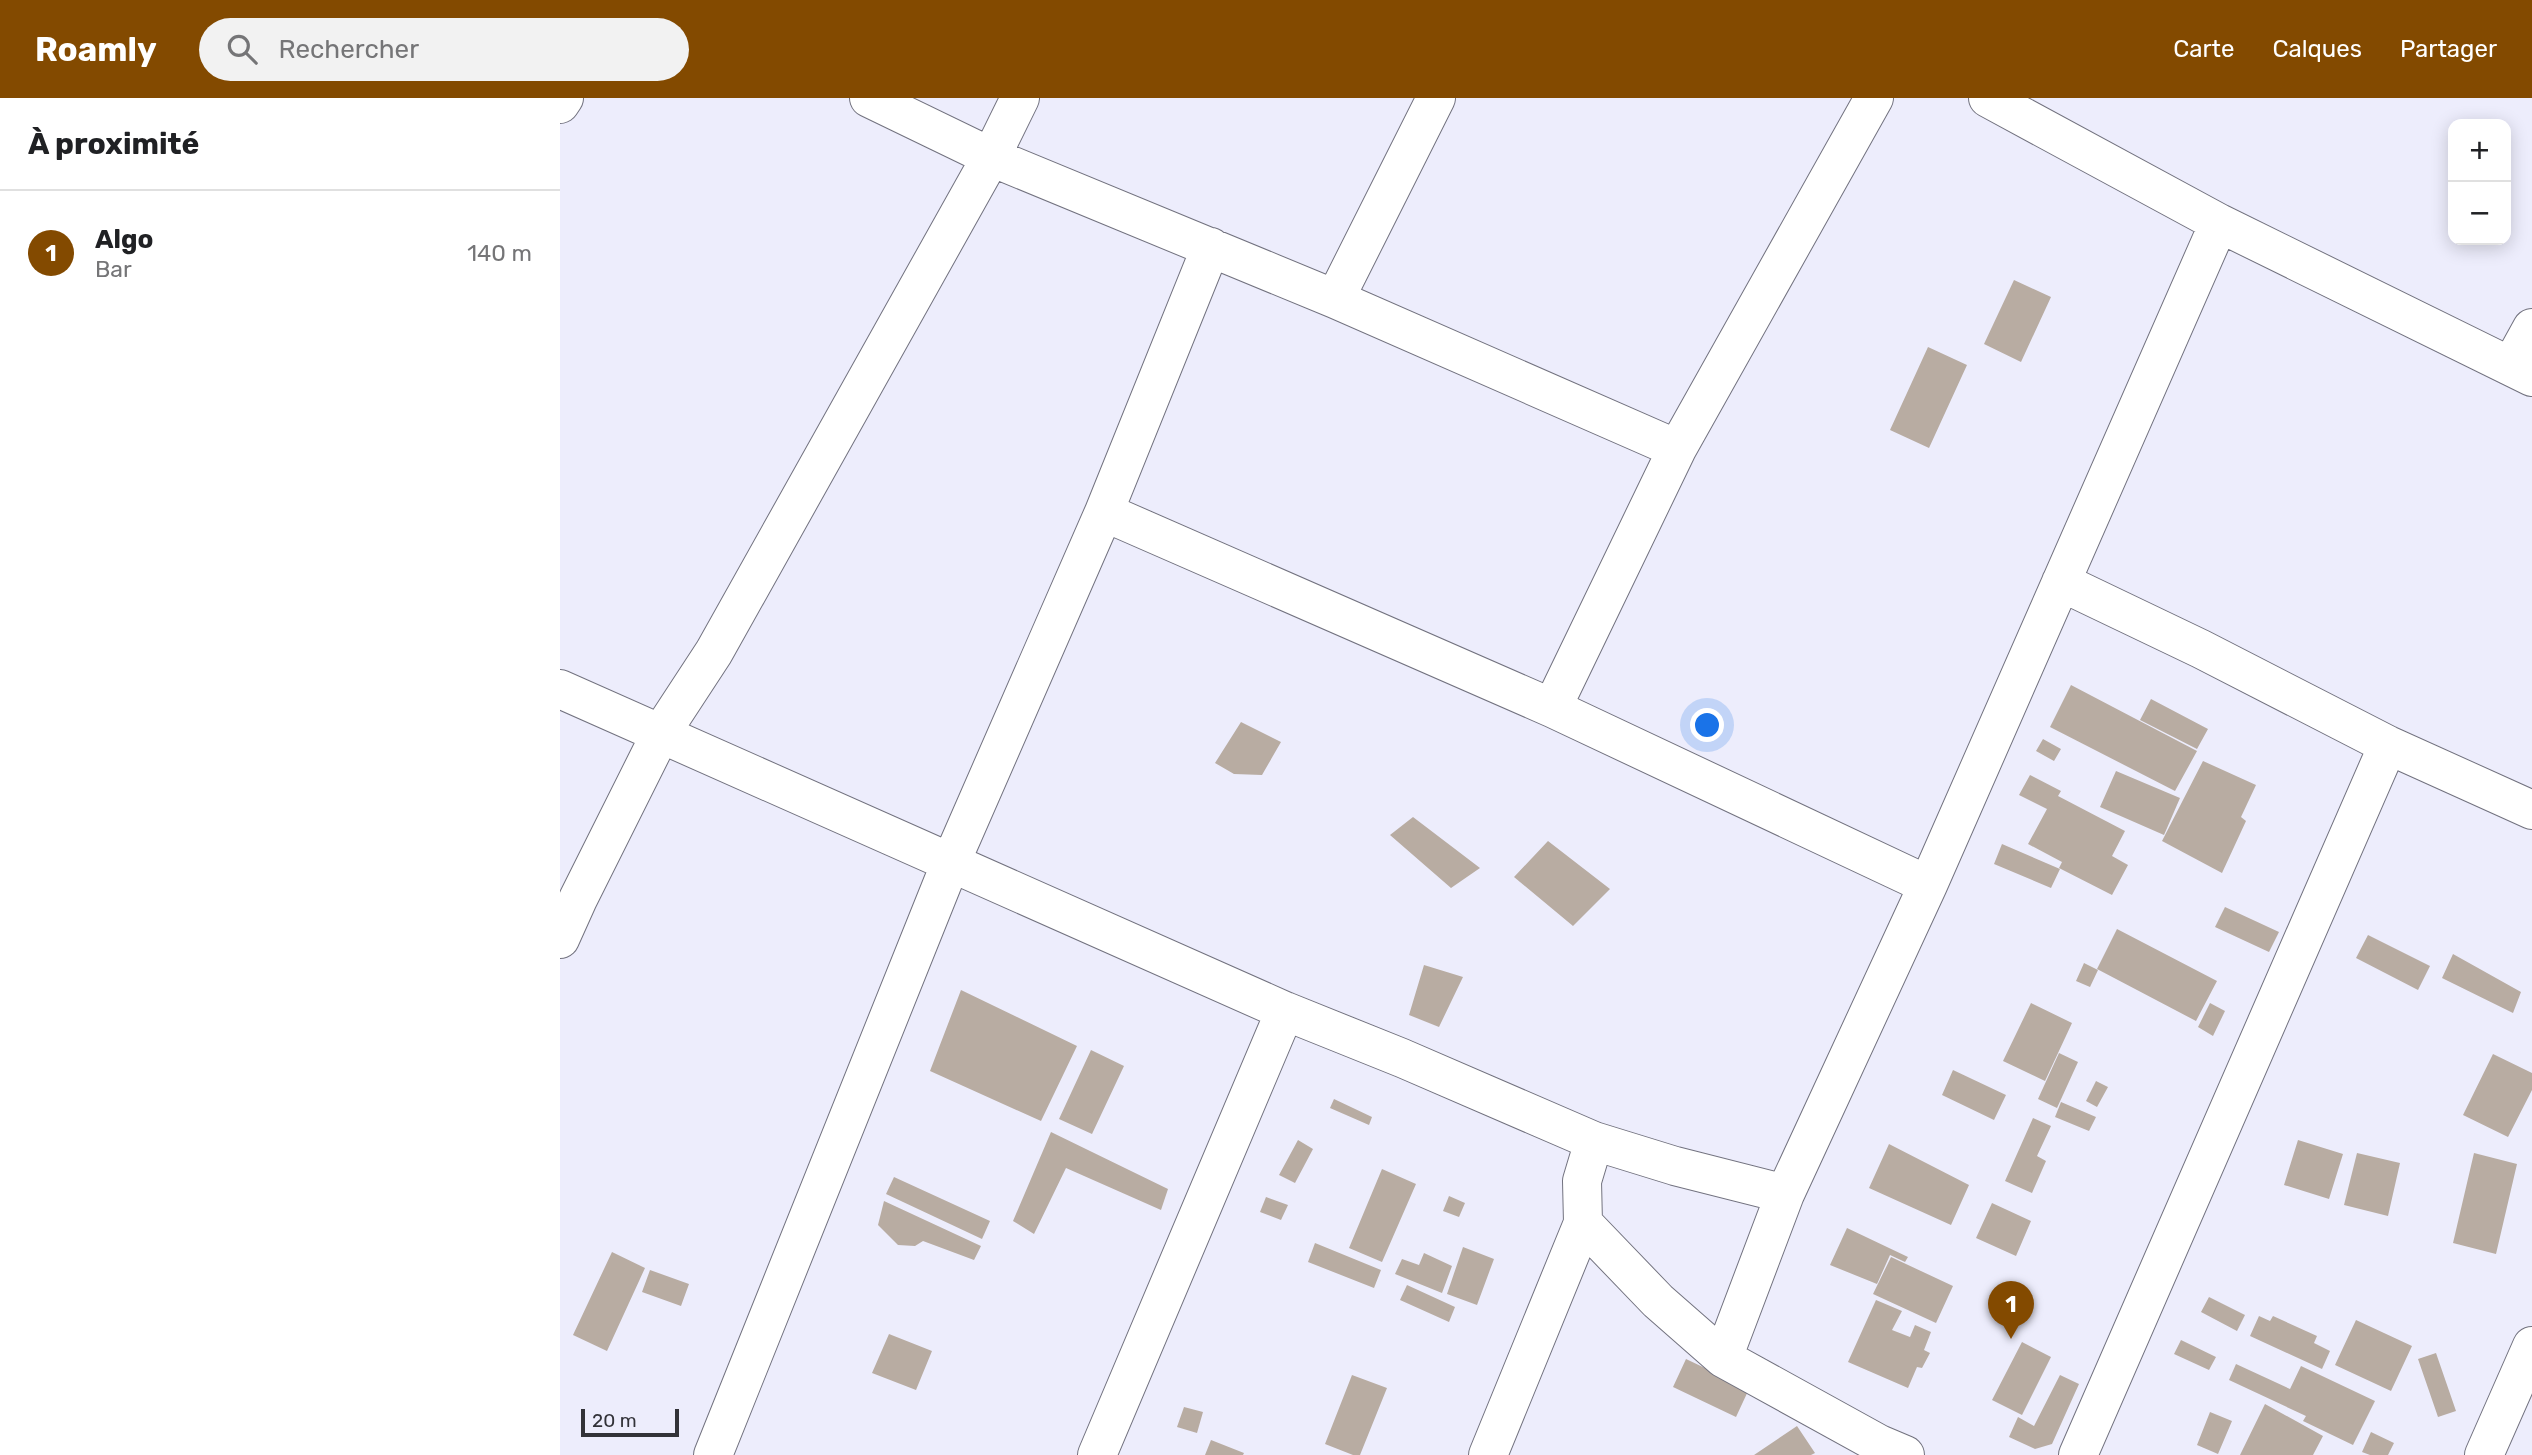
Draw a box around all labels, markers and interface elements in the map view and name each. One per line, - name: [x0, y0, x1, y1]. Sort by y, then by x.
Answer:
- search box: [199, 18, 689, 81]
- text: Roamly: [35, 30, 157, 69]
- icon: search: [223, 30, 261, 68]
- text: Rechercher: [279, 34, 419, 65]
- text: Carte: [2173, 35, 2234, 63]
- text: Calques: [2272, 35, 2362, 63]
- text: Partager: [2400, 35, 2497, 63]
- map controls: [2448, 119, 2511, 245]
- button: +: [2448, 119, 2511, 182]
- text: À proximité: [28, 126, 199, 162]
- button: −: [2448, 182, 2511, 245]
- text: Algo: [95, 224, 153, 255]
- text: 1: [45, 239, 57, 267]
- text: 140 m: [467, 239, 532, 267]
- text: Bar: [95, 255, 132, 283]
- your location: [1690, 708, 1724, 742]
- pin: 1: [1988, 1281, 2034, 1339]
- scale bar: [581, 1406, 679, 1438]
- text: 20 m: [592, 1409, 637, 1432]

